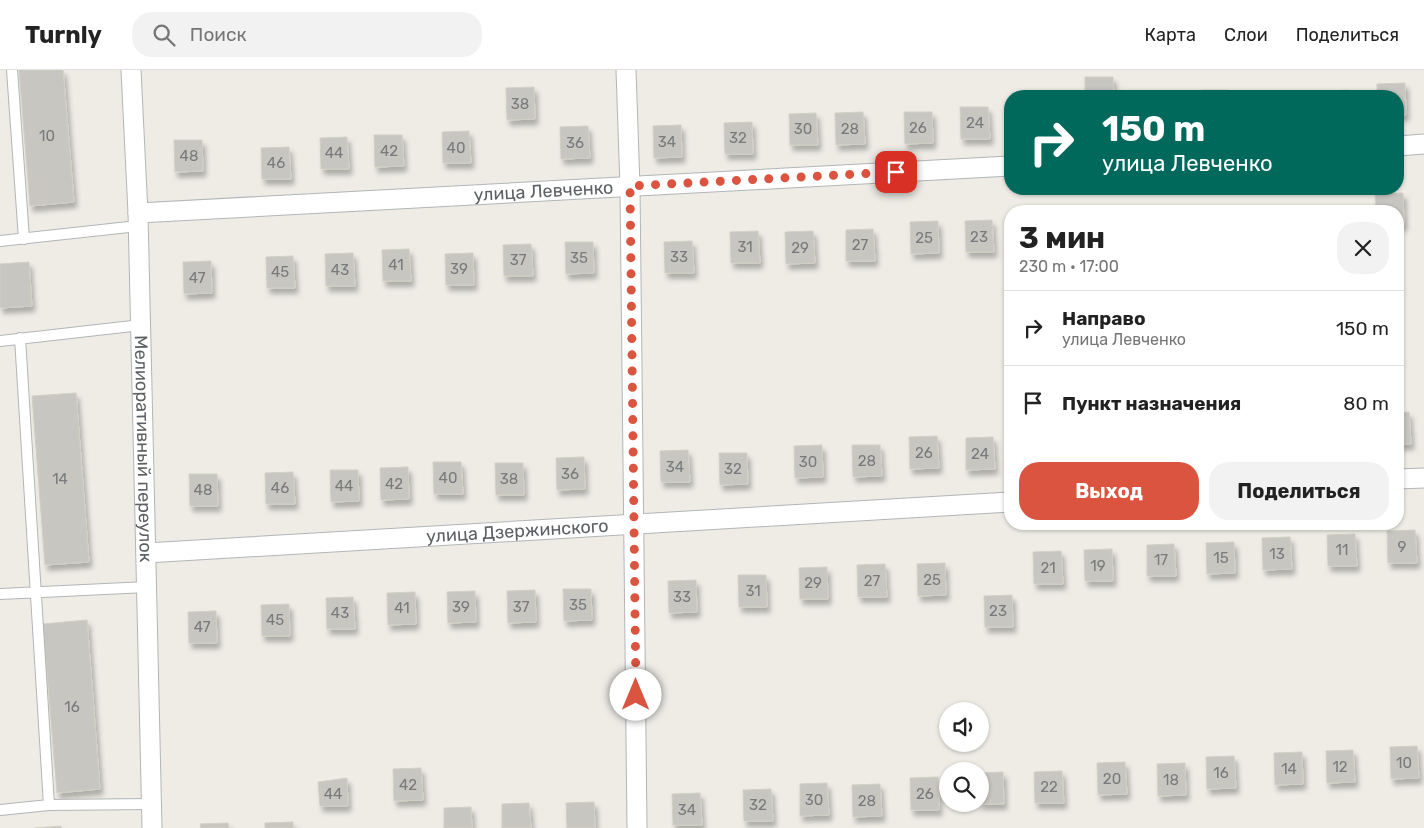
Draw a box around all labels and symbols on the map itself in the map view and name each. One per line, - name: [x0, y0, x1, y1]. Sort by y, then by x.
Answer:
- house number: 38: [511, 95, 529, 113]
- house number: 24: [966, 114, 984, 132]
- house number: 26: [909, 119, 927, 137]
- house number: 30: [794, 120, 812, 138]
- house number: 28: [841, 120, 859, 138]
- house number: 10: [39, 127, 55, 145]
- house number: 32: [729, 129, 747, 147]
- house number: 34: [658, 133, 676, 151]
- house number: 36: [566, 134, 584, 152]
- house number: 40: [447, 139, 465, 157]
- house number: 42: [380, 142, 398, 160]
- house number: 44: [325, 144, 343, 162]
- house number: 48: [180, 147, 198, 165]
- pin: [875, 151, 917, 193]
- house number: 46: [267, 154, 285, 172]
- street label: улица Левченко: [473, 176, 614, 206]
- house number: 23: [970, 228, 988, 246]
- house number: 25: [915, 229, 933, 247]
- house number: 27: [852, 236, 869, 254]
- house number: 31: [737, 238, 753, 256]
- house number: 29: [791, 239, 809, 257]
- house number: 33: [670, 248, 688, 266]
- house number: 35: [570, 249, 588, 267]
- house number: 37: [510, 251, 527, 269]
- house number: 41: [388, 256, 404, 274]
- house number: 39: [450, 260, 468, 278]
- house number: 43: [331, 261, 349, 279]
- house number: 45: [271, 263, 289, 281]
- house number: 47: [189, 269, 206, 287]
- street label: Мелиоративный переулок: [130, 335, 157, 563]
- house number: 26: [915, 444, 933, 462]
- house number: 24: [971, 445, 989, 463]
- house number: 28: [858, 452, 876, 470]
- house number: 30: [799, 453, 817, 471]
- house number: 34: [666, 458, 684, 476]
- house number: 32: [724, 460, 742, 478]
- house number: 36: [561, 465, 579, 483]
- house number: 40: [439, 469, 457, 487]
- house number: 14: [52, 470, 68, 488]
- house number: 38: [500, 470, 518, 488]
- house number: 42: [385, 475, 403, 493]
- house number: 44: [335, 477, 353, 495]
- house number: 46: [271, 479, 289, 497]
- house number: 48: [194, 481, 212, 499]
- street label: улица Дзержинского: [425, 515, 609, 547]
- house number: 9: [1398, 538, 1407, 556]
- house number: 11: [1336, 541, 1348, 559]
- house number: 13: [1269, 545, 1285, 563]
- house number: 15: [1213, 549, 1229, 567]
- house number: 17: [1154, 551, 1168, 569]
- house number: 19: [1090, 557, 1106, 575]
- house number: 21: [1040, 559, 1056, 577]
- house number: 25: [923, 571, 941, 589]
- house number: 27: [864, 572, 881, 590]
- house number: 29: [804, 574, 822, 592]
- house number: 31: [745, 582, 761, 600]
- house number: 33: [673, 588, 691, 606]
- house number: 35: [569, 596, 587, 614]
- house number: 39: [452, 598, 470, 616]
- house number: 37: [513, 598, 530, 616]
- house number: 41: [394, 599, 410, 617]
- house number: 23: [989, 602, 1007, 620]
- house number: 43: [331, 604, 349, 622]
- house number: 45: [266, 611, 284, 629]
- house number: 47: [194, 618, 211, 636]
- position arrow: [609, 668, 661, 720]
- house number: 16: [64, 698, 80, 716]
- house number: 10: [1396, 754, 1412, 772]
- house number: 12: [1332, 758, 1348, 776]
- house number: 14: [1281, 760, 1297, 778]
- house number: 16: [1213, 764, 1229, 782]
- house number: 20: [1103, 770, 1121, 788]
- house number: 18: [1163, 771, 1179, 789]
- house number: 42: [399, 776, 417, 794]
- house number: 22: [1040, 778, 1058, 796]
- house number: 44: [324, 785, 342, 803]
- house number: 26: [916, 785, 934, 803]
- house number: 30: [805, 791, 823, 809]
- house number: 28: [858, 792, 876, 810]
- house number: 32: [749, 796, 767, 814]
- house number: 34: [678, 801, 696, 819]

